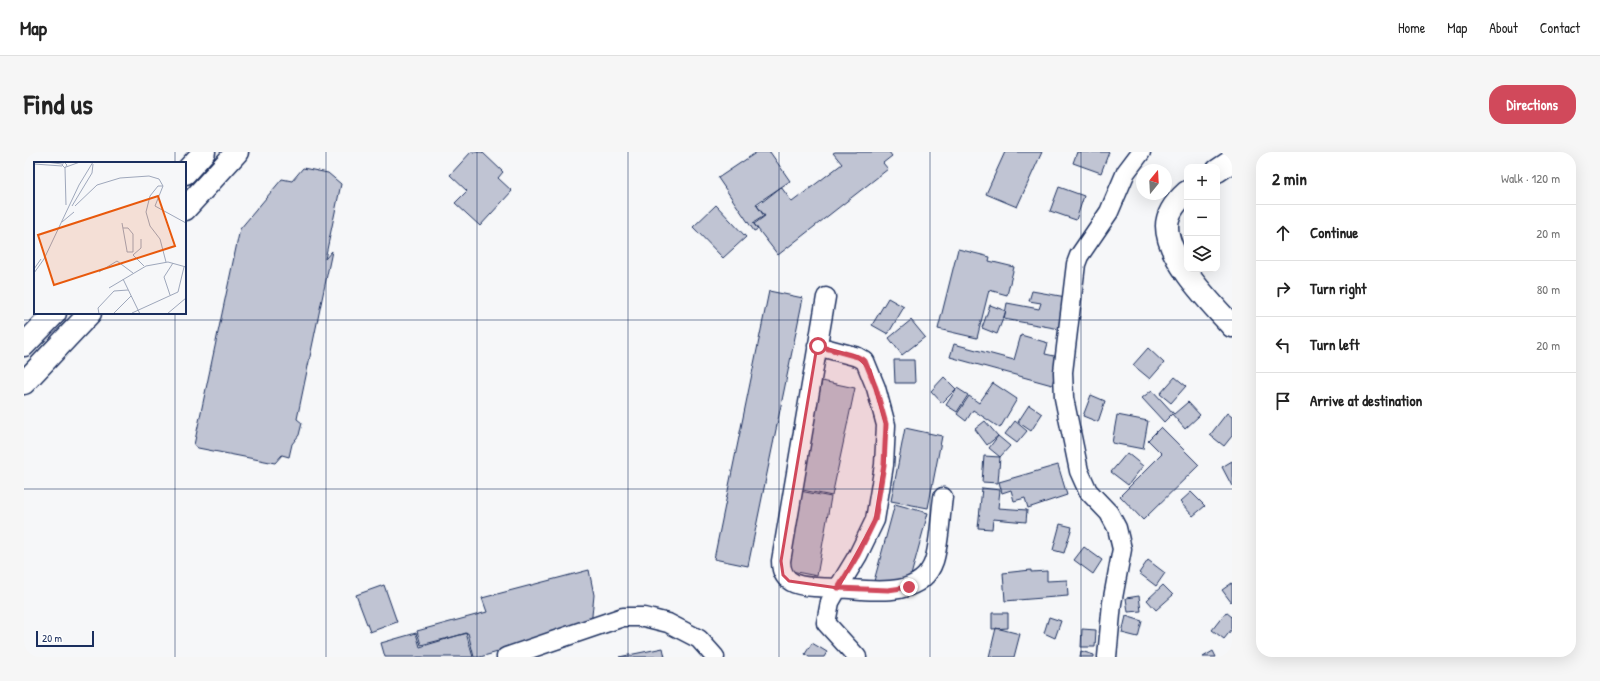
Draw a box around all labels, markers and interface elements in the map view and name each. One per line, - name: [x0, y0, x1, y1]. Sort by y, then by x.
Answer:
- text: Map: [20, 15, 47, 41]
- text: Home: [1398, 18, 1425, 37]
- text: Map: [1447, 18, 1467, 37]
- text: About: [1489, 18, 1518, 37]
- text: Contact: [1540, 18, 1580, 37]
- text: Find us: [24, 85, 93, 123]
- button: Directions: [1489, 85, 1576, 124]
- inset map: [34, 162, 186, 314]
- north arrow: [1136, 164, 1172, 200]
- map controls: [1184, 164, 1220, 272]
- button: +: [1184, 164, 1220, 200]
- text: 2 min: [1272, 167, 1307, 190]
- text: Walk · 120 m: [1501, 169, 1560, 187]
- button: −: [1184, 200, 1220, 236]
- icon: ahead: [1272, 222, 1294, 244]
- text: Continue: [1310, 222, 1358, 243]
- text: 20 m: [1536, 224, 1560, 242]
- button: layers: [1184, 236, 1220, 272]
- icon: right: [1272, 278, 1294, 300]
- text: Turn right: [1310, 278, 1366, 299]
- text: 80 m: [1537, 280, 1560, 298]
- icon: left: [1272, 334, 1294, 356]
- text: Turn left: [1310, 334, 1360, 355]
- text: 20 m: [1536, 336, 1560, 354]
- route start: [809, 337, 827, 355]
- icon: arrive: [1272, 390, 1294, 412]
- text: Arrive at destination: [1310, 390, 1422, 411]
- route end: [900, 578, 918, 596]
- scale bar: [36, 629, 94, 648]
- text: 20 m: [42, 631, 62, 645]

